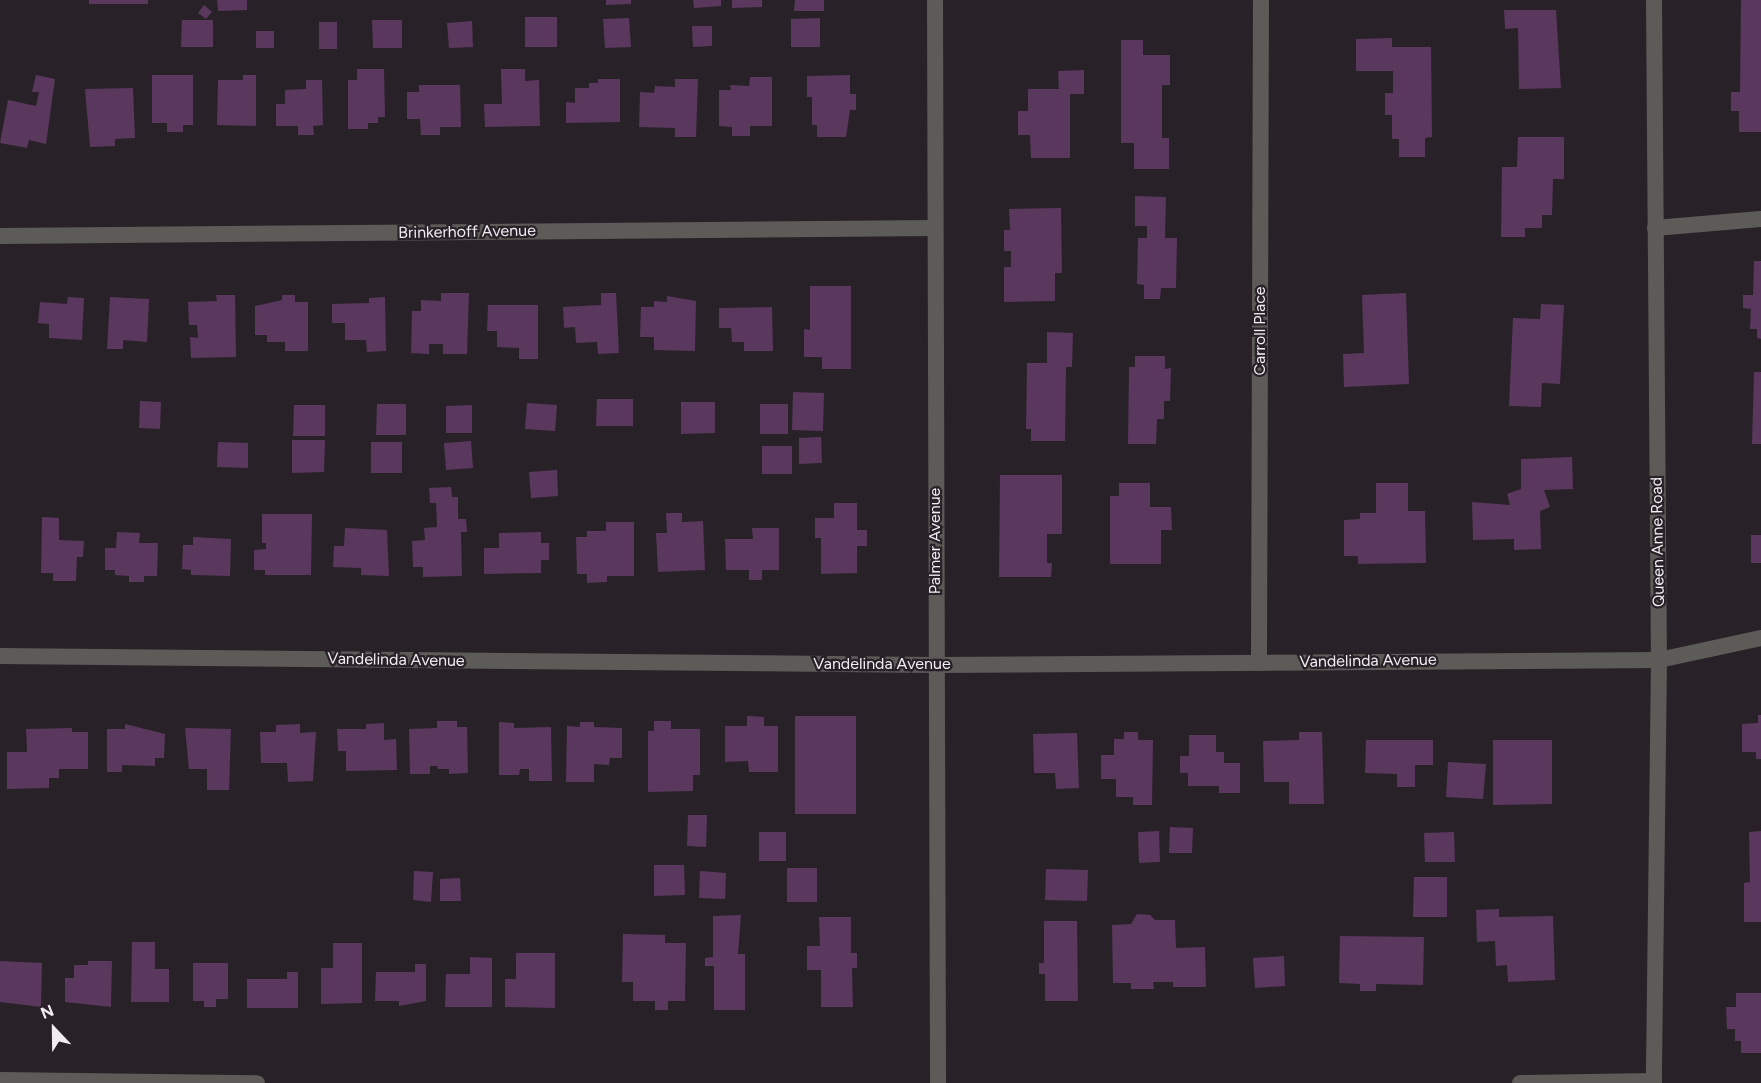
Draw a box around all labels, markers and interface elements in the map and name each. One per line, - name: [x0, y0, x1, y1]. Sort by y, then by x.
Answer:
- street label: Brinkerhoff Avenue: [398, 221, 536, 243]
- street label: Carroll Place: [1250, 286, 1270, 376]
- street label: Queen Anne Road: [1647, 477, 1669, 607]
- street label: Palmer Avenue: [925, 488, 945, 594]
- street label: Vandelinda Avenue: [327, 649, 465, 671]
- street label: Vandelinda Avenue: [1299, 650, 1437, 672]
- street label: Vandelinda Avenue: [813, 654, 951, 674]
- north arrow: [24, 999, 84, 1059]
- text: N: [38, 1001, 56, 1023]

